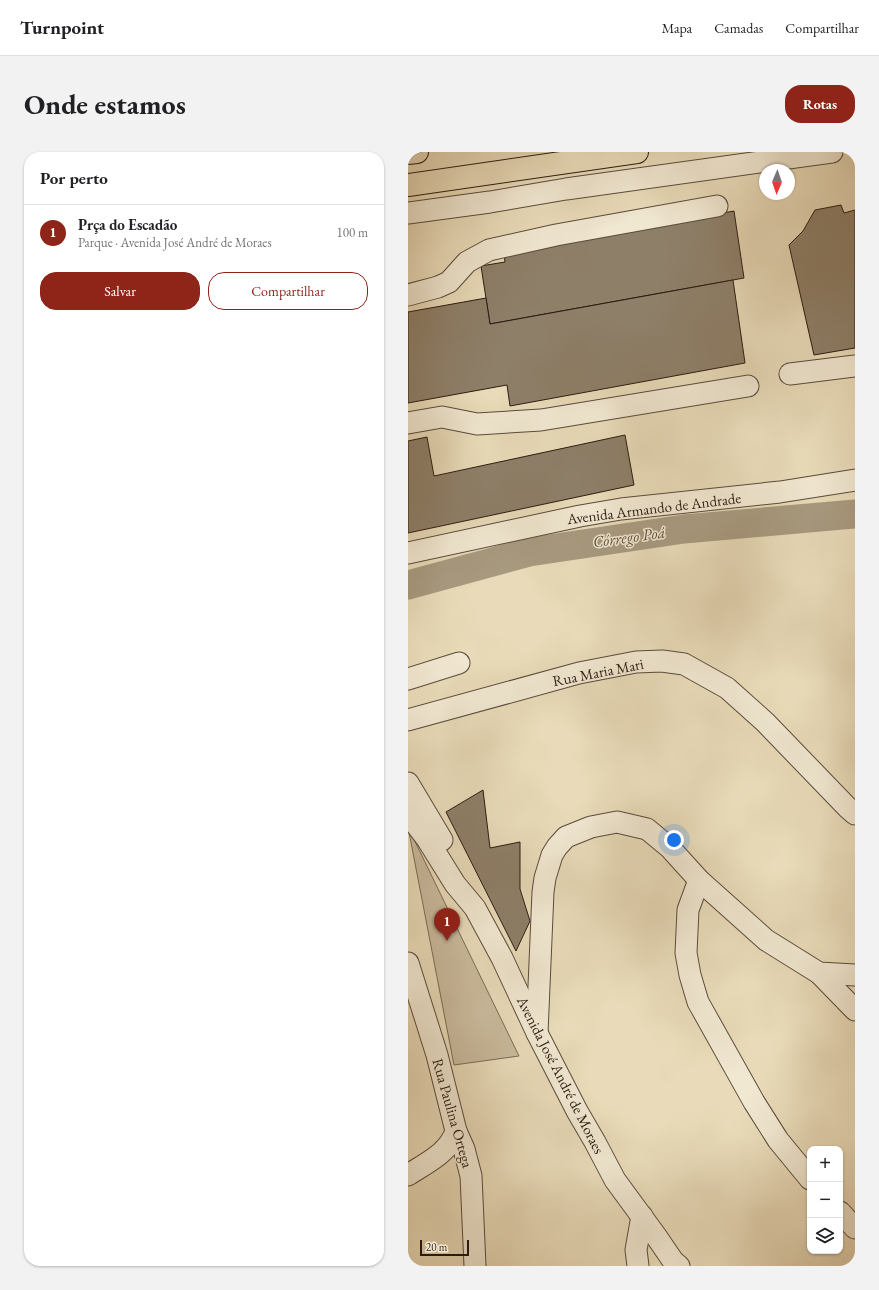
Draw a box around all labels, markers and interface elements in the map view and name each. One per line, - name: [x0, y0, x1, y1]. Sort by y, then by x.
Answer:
- text: Turnpoint: [20, 15, 104, 40]
- text: Mapa: [662, 19, 692, 37]
- text: Camadas: [714, 19, 763, 37]
- text: Compartilhar: [785, 19, 859, 37]
- button: Rotas: [785, 85, 855, 123]
- text: Onde estamos: [24, 86, 186, 122]
- north arrow: [759, 164, 795, 200]
- text: Por perto: [40, 167, 108, 189]
- text: Prça do Escadão: [78, 215, 177, 234]
- text: 1: [50, 224, 56, 241]
- text: 100 m: [337, 224, 368, 241]
- text: Parque · Avenida José André de Moraes: [78, 234, 272, 251]
- button: Salvar: [40, 272, 200, 310]
- button: Compartilhar: [208, 272, 368, 310]
- street label: Avenida Armando de Andrade: [565, 488, 742, 528]
- water label: Córrego Poá: [592, 522, 667, 552]
- street label: Rua Maria Mari: [551, 654, 645, 690]
- your location: [664, 830, 684, 850]
- pin: 1: [434, 908, 460, 941]
- street label: Avenida José André de Moraes: [513, 992, 609, 1157]
- street label: Rua Paulina Ortega: [428, 1056, 478, 1170]
- map controls: [807, 1146, 843, 1254]
- button: +: [807, 1146, 843, 1182]
- button: −: [807, 1182, 843, 1218]
- button: layers: [807, 1218, 843, 1254]
- scale bar: [420, 1238, 469, 1257]
- text: 20 m: [426, 1240, 447, 1254]

